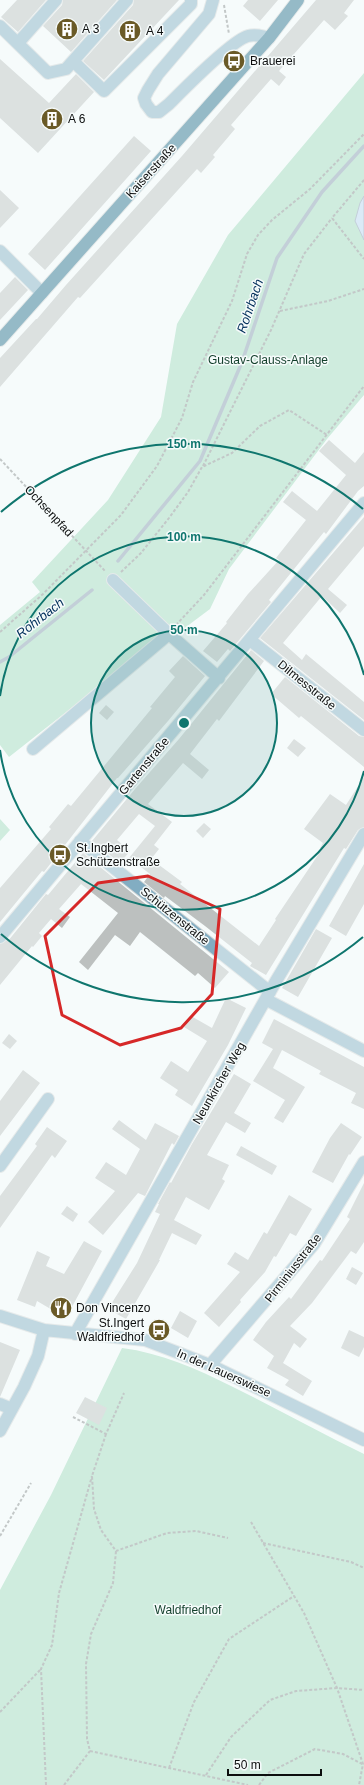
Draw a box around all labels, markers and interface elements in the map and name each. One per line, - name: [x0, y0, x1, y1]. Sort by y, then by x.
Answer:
- building icon: A 3: [54, 16, 80, 42]
- building icon: A 4: [117, 18, 143, 44]
- place label: A 3: [82, 22, 100, 36]
- place label: A 4: [146, 24, 164, 38]
- bus stop icon: Brauerei: [221, 48, 247, 74]
- place label: Brauerei: [250, 54, 295, 68]
- building icon: A 6: [39, 106, 65, 132]
- place label: A 6: [68, 112, 86, 126]
- street label: Kaiserstraße: [123, 141, 179, 201]
- water label: Rohrbach: [234, 277, 266, 335]
- park label: Gustav-Clauss-Anlage: [208, 353, 328, 367]
- text: 150 m: [167, 437, 201, 451]
- street label: Ochsenpfad: [22, 483, 76, 539]
- text: 100 m: [167, 530, 201, 544]
- water label: Rohrbach: [13, 595, 67, 641]
- text: 50 m: [170, 623, 198, 637]
- street label: Dilmesstraße: [275, 657, 339, 713]
- centre of rings: [177, 716, 191, 730]
- street label: Gartenstraße: [116, 734, 172, 798]
- place label: St.Ingbert Schützenstraße: [76, 841, 160, 869]
- bus stop icon: St.Ingbert Schützenstraße: [47, 842, 73, 868]
- street label: Schützenstraße: [138, 884, 212, 948]
- street label: Neunkircher Weg: [190, 1039, 248, 1127]
- street label: Pirminiusstraße: [262, 1231, 324, 1305]
- restaurant icon: Don Vincenzo: [48, 1295, 74, 1321]
- place label: Don Vincenzo: [76, 1301, 151, 1315]
- place label: St.Ingert Waldfriedhof: [77, 1316, 145, 1344]
- bus stop icon: St.Ingert Waldfriedhof: [146, 1317, 172, 1343]
- street label: In der Lauerswiese: [175, 1346, 273, 1400]
- park label: Waldfriedhof: [155, 1603, 222, 1617]
- scale bar: [228, 1751, 321, 1777]
- text: 50 m: [234, 1758, 261, 1772]

